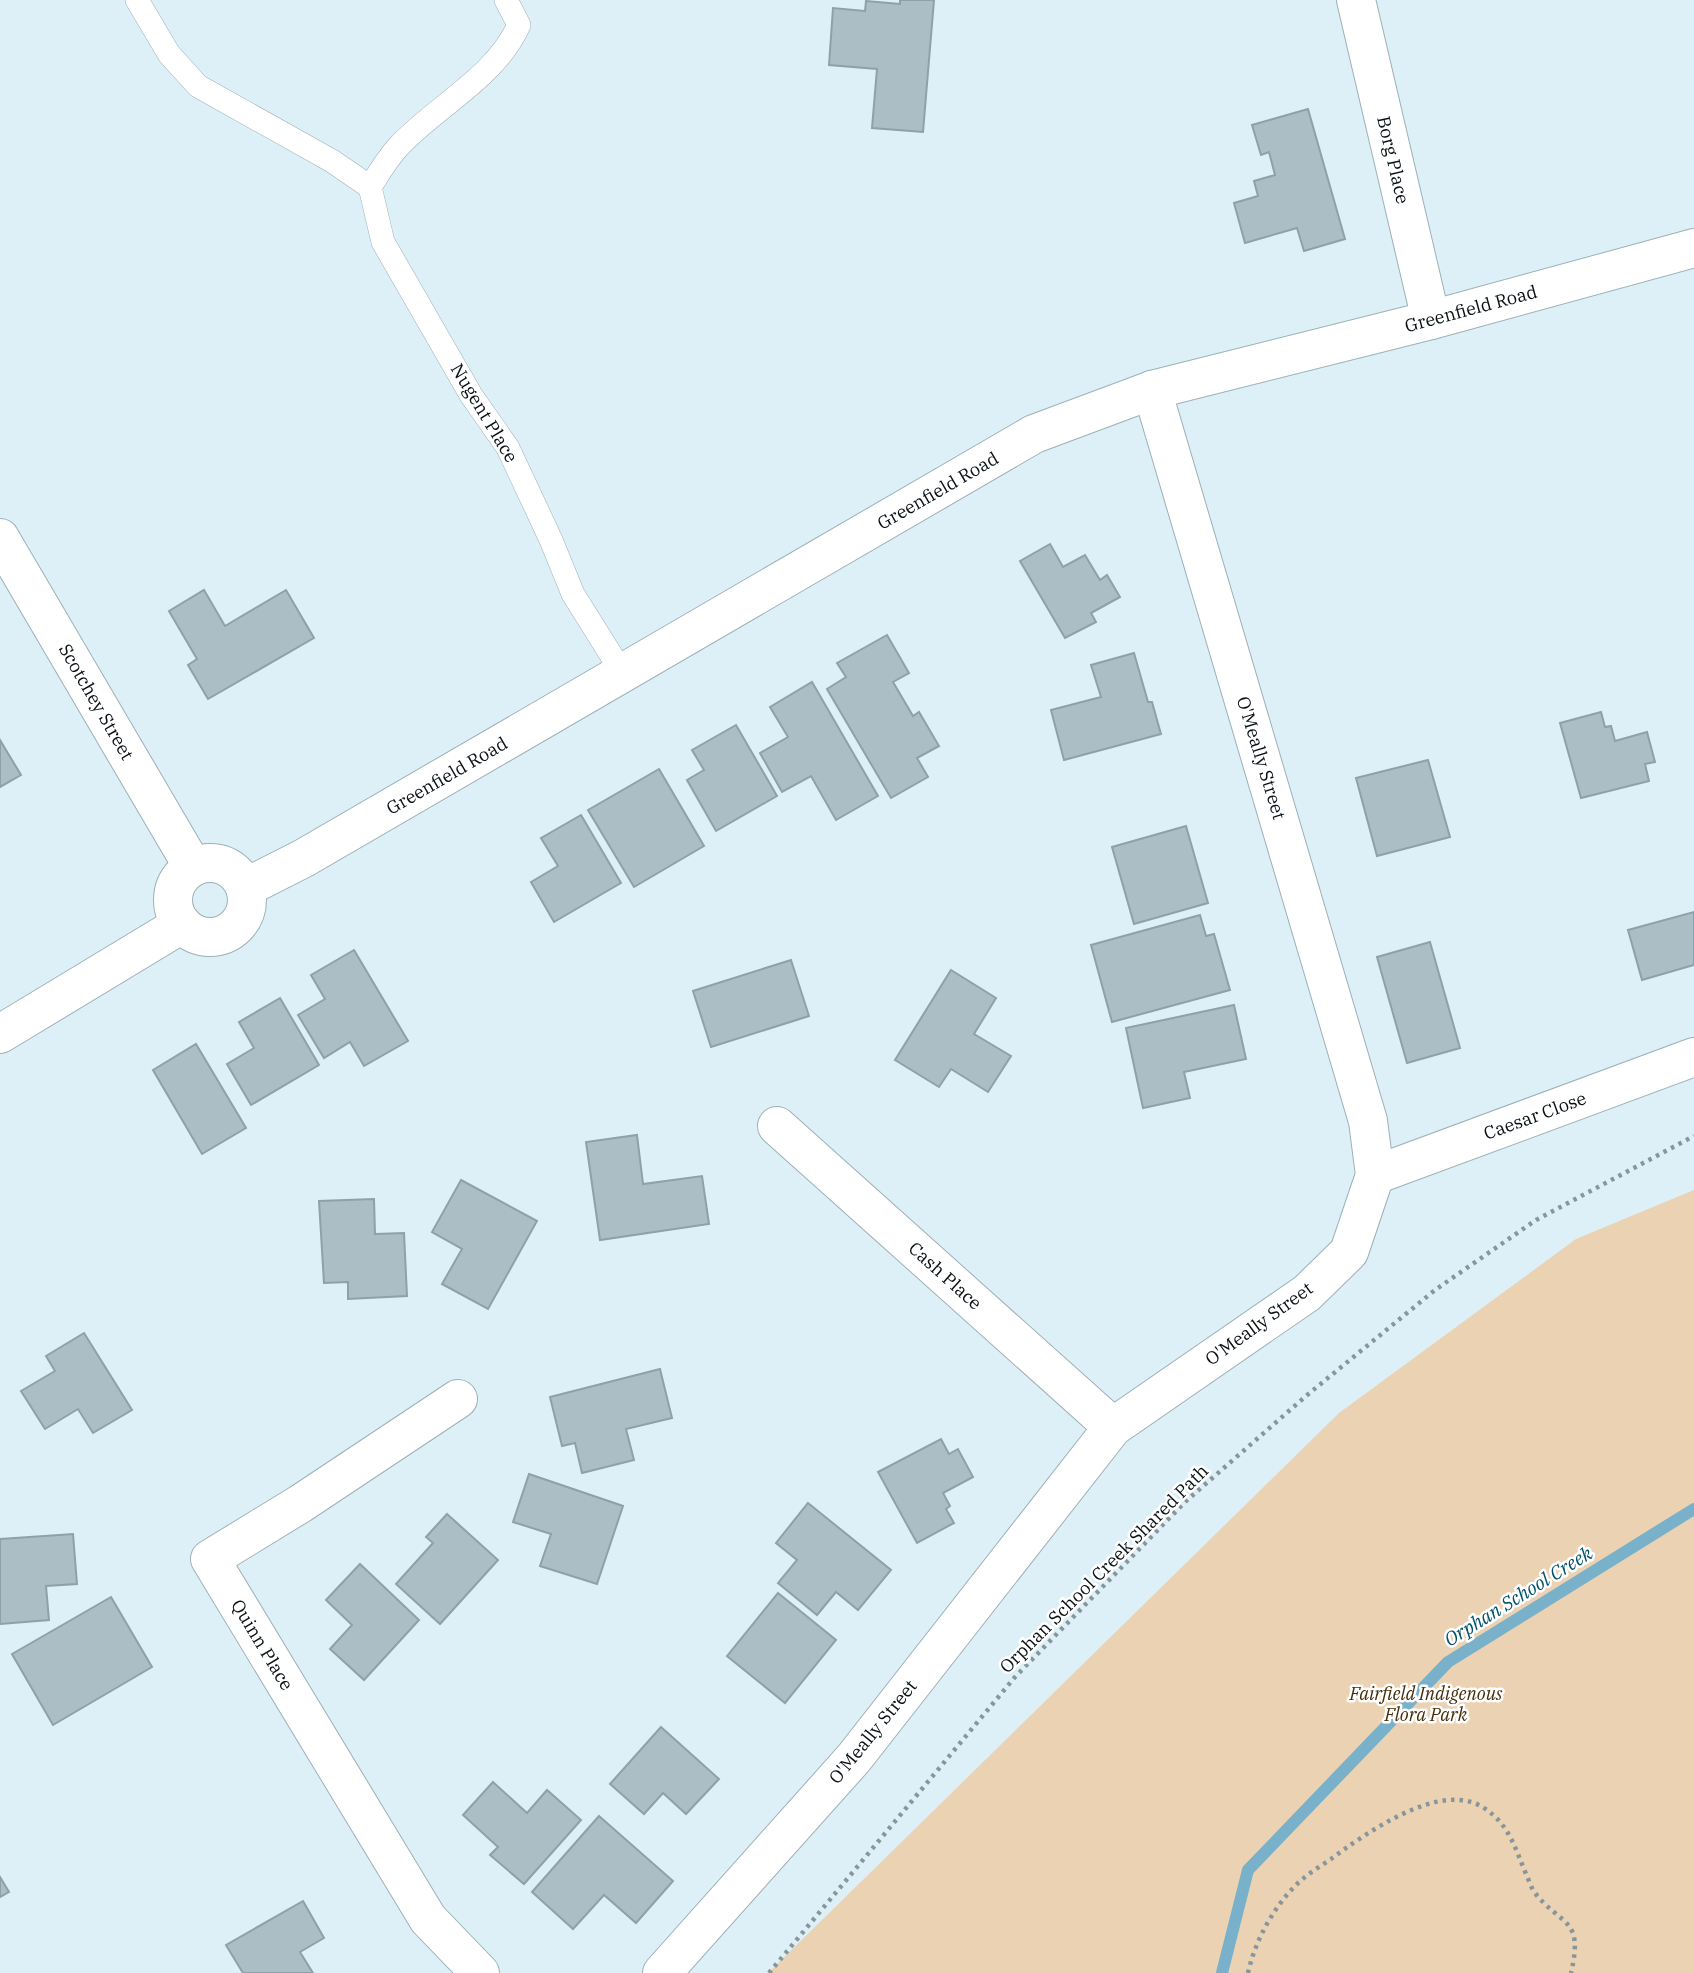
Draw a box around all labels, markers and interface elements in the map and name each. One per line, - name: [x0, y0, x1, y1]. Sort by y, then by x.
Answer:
- street label: Borg Place: [1372, 114, 1415, 206]
- street label: Greenfield Road: [1402, 280, 1540, 337]
- street label: Nugent Place: [446, 359, 523, 467]
- street label: Greenfield Road: [873, 447, 1003, 535]
- street label: Scotchey Street: [54, 639, 139, 764]
- street label: O'Meally Street: [1232, 693, 1291, 822]
- street label: Greenfield Road: [382, 732, 512, 820]
- street label: Caesar Close: [1480, 1086, 1589, 1145]
- street label: Cash Place: [904, 1237, 987, 1315]
- street label: O'Meally Street: [1200, 1277, 1317, 1370]
- street label: Orphan School Creek Shared Path: [994, 1459, 1213, 1678]
- water label: Orphan School Creek: [1439, 1540, 1597, 1651]
- street label: Quinn Place: [226, 1595, 299, 1694]
- street label: O'Meally Street: [824, 1675, 922, 1788]
- park label: Fairfield Indigenous Flora Park: [1348, 1682, 1503, 1726]

